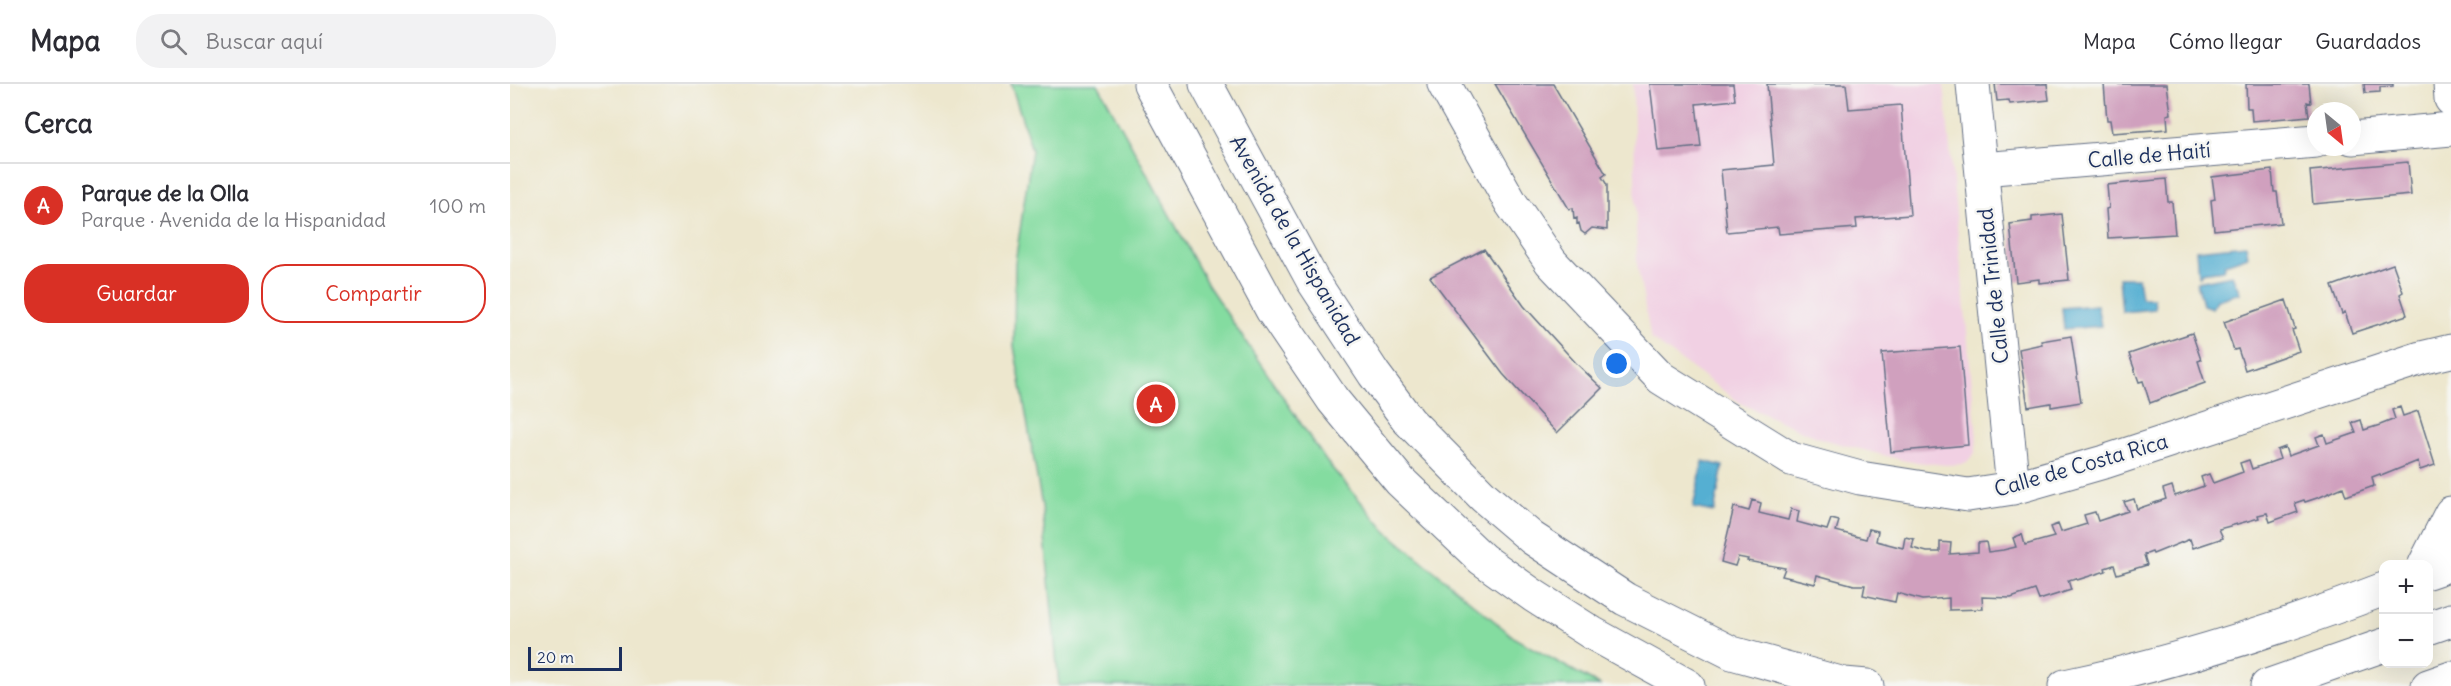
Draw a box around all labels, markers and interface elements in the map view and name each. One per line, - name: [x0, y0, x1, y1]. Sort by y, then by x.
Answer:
- search box: [136, 14, 556, 68]
- text: Mapa: [30, 23, 100, 59]
- icon: search: [157, 25, 190, 58]
- text: Buscar aquí: [205, 27, 323, 55]
- text: Mapa: [2083, 28, 2136, 55]
- text: Cómo llegar: [2169, 28, 2282, 55]
- text: Guardados: [2315, 28, 2421, 55]
- north arrow: [2307, 102, 2361, 156]
- text: Cerca: [24, 107, 93, 140]
- street label: Avenida de la Hispanidad: [1224, 130, 1366, 350]
- street label: Calle de Haití: [2086, 136, 2212, 174]
- text: Parque de la Olla: [81, 179, 249, 207]
- text: A: [37, 193, 50, 218]
- text: 100 m: [429, 193, 486, 218]
- text: Parque · Avenida de la Hispanidad: [81, 207, 386, 232]
- street label: Calle de Trinidad: [1971, 207, 2015, 365]
- button: Guardar: [24, 264, 249, 323]
- button: Compartir: [261, 264, 486, 323]
- your location: [1602, 349, 1631, 378]
- pin: A: [1136, 382, 1176, 426]
- street label: Calle de Costa Rica: [1991, 427, 2171, 503]
- map controls: [2379, 560, 2433, 668]
- button: +: [2379, 560, 2433, 614]
- button: −: [2379, 614, 2433, 668]
- scale bar: [528, 644, 622, 672]
- text: 20 m: [537, 647, 574, 667]

